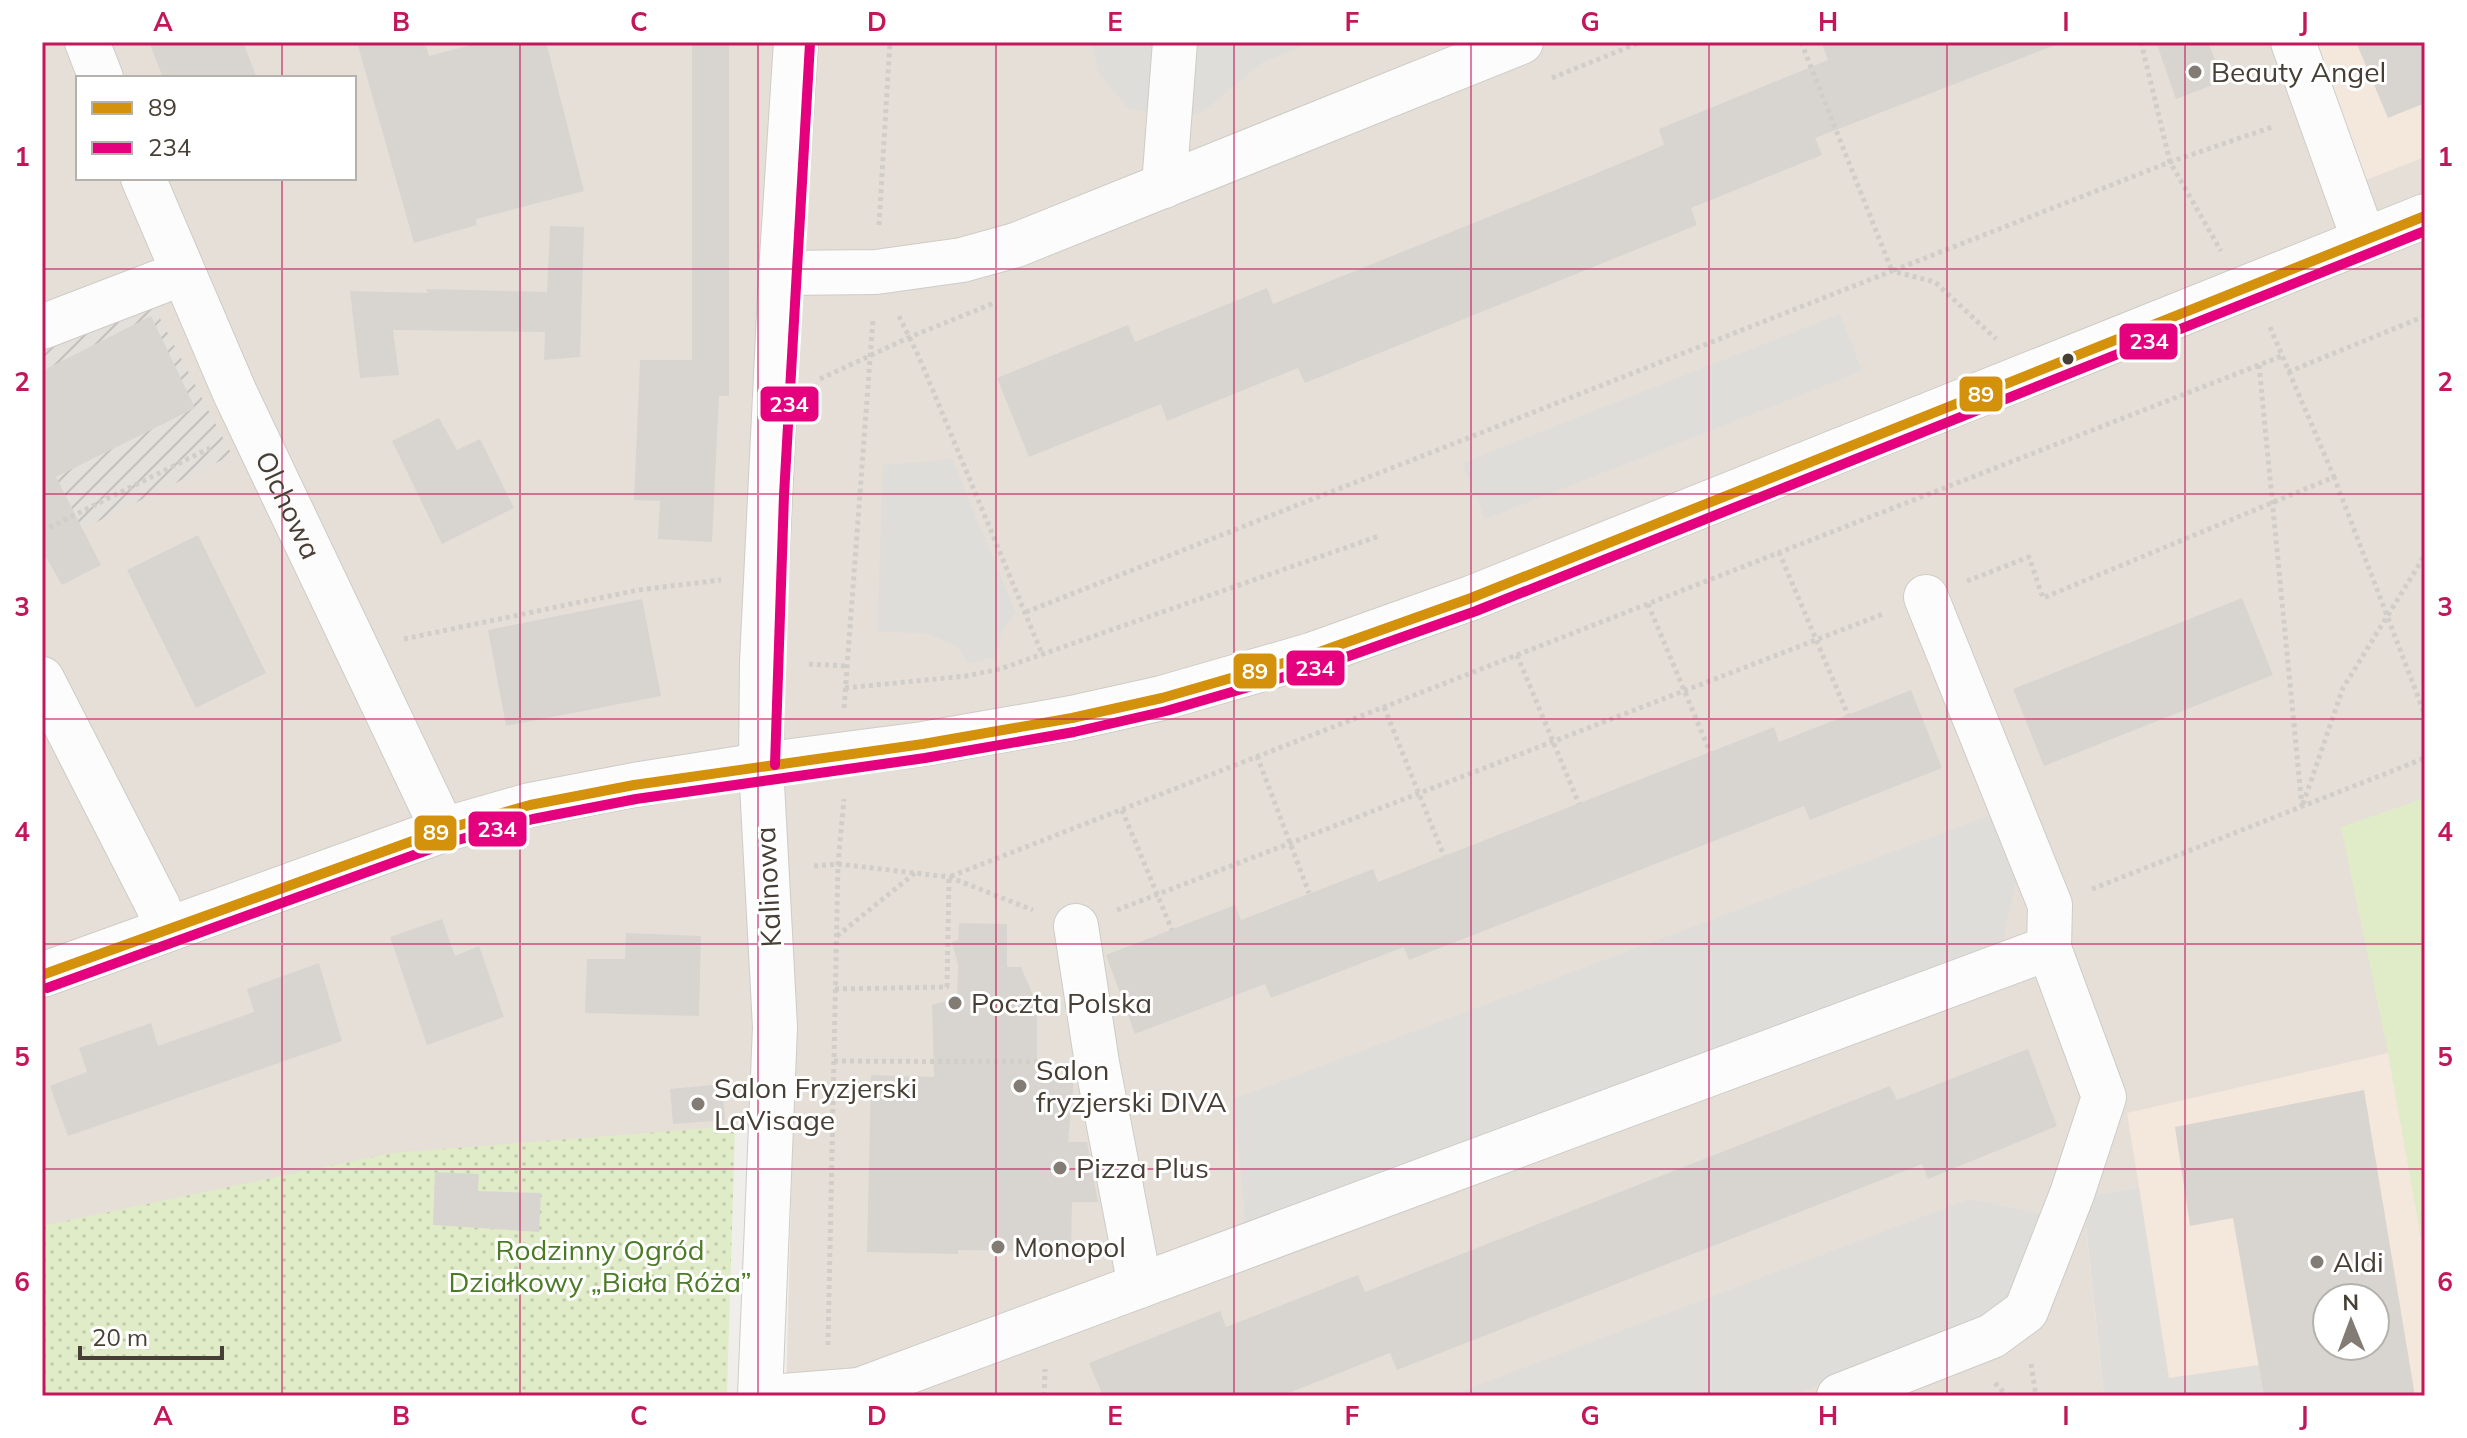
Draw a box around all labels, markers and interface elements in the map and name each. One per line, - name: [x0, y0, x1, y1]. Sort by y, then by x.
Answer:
- text: A: [153, 5, 173, 38]
- text: B: [392, 5, 410, 38]
- text: C: [630, 5, 648, 38]
- text: D: [867, 5, 887, 38]
- text: E: [1107, 5, 1123, 38]
- text: F: [1345, 5, 1360, 38]
- text: G: [1580, 5, 1600, 38]
- text: H: [1818, 5, 1838, 38]
- text: I: [2062, 5, 2070, 38]
- text: J: [2299, 5, 2309, 38]
- place label: Beauty Angel: [2211, 54, 2386, 89]
- marker: Beauty Angel: [2186, 63, 2204, 81]
- legend: [76, 76, 356, 180]
- text: 89: [148, 92, 177, 122]
- text: 234: [148, 132, 191, 162]
- text: 1: [14, 140, 30, 173]
- text: 1: [2437, 140, 2453, 173]
- line badge: 234: [2118, 322, 2179, 361]
- text: 234: [2129, 327, 2169, 355]
- unlabelled marker: [2060, 351, 2076, 367]
- text: 2: [14, 365, 30, 398]
- text: 2: [2437, 365, 2453, 398]
- line badge: 89: [1958, 375, 2004, 413]
- text: 89: [1968, 380, 1994, 408]
- line badge: 234: [759, 385, 820, 423]
- text: 234: [769, 390, 809, 418]
- street label: Olchowa: [248, 445, 329, 564]
- text: 3: [14, 590, 30, 623]
- text: 3: [2437, 590, 2453, 623]
- line badge: 234: [1285, 649, 1346, 687]
- line badge: 89: [1232, 652, 1278, 690]
- text: 234: [1295, 654, 1335, 682]
- text: 89: [1242, 657, 1268, 685]
- line badge: 234: [467, 810, 528, 848]
- line badge: 89: [413, 814, 458, 852]
- text: 4: [14, 815, 30, 848]
- text: 234: [477, 815, 517, 843]
- text: 4: [2437, 815, 2453, 848]
- text: 89: [423, 818, 449, 846]
- street label: Kalinowa: [747, 826, 788, 948]
- place label: Poczta Polska: [971, 985, 1152, 1020]
- marker: Poczta Polska: [946, 994, 964, 1012]
- text: 5: [14, 1040, 30, 1073]
- text: 5: [2437, 1040, 2453, 1073]
- place label: Salon fryzjerski DIVA: [1036, 1052, 1227, 1119]
- place label: Salon Fryzjerski LaVisage: [714, 1070, 917, 1137]
- marker: Salon fryzjerski DIVA: [1011, 1077, 1029, 1095]
- marker: Salon Fryzjerski LaVisage: [689, 1095, 707, 1113]
- place label: Pizza Plus: [1076, 1150, 1209, 1185]
- marker: Pizza Plus: [1051, 1159, 1069, 1177]
- place label: Monopol: [1014, 1229, 1126, 1264]
- park label: Rodzinny Ogród Działkowy „Biała Róża”: [448, 1232, 752, 1299]
- marker: Monopol: [989, 1238, 1007, 1256]
- place label: Aldi: [2333, 1244, 2384, 1279]
- marker: Aldi: [2308, 1253, 2326, 1271]
- text: 6: [14, 1265, 30, 1298]
- text: 6: [2437, 1265, 2453, 1298]
- north arrow: [2311, 1282, 2391, 1362]
- text: N: [2342, 1288, 2359, 1316]
- scale bar: [80, 1310, 222, 1360]
- text: 20 m: [92, 1322, 148, 1352]
- text: A: [153, 1399, 173, 1432]
- text: B: [392, 1399, 410, 1432]
- text: C: [630, 1399, 648, 1432]
- text: D: [867, 1399, 887, 1432]
- text: E: [1107, 1399, 1123, 1432]
- text: F: [1345, 1399, 1360, 1432]
- text: G: [1580, 1399, 1600, 1432]
- text: H: [1818, 1399, 1838, 1432]
- text: I: [2062, 1399, 2070, 1432]
- text: J: [2299, 1399, 2309, 1432]

